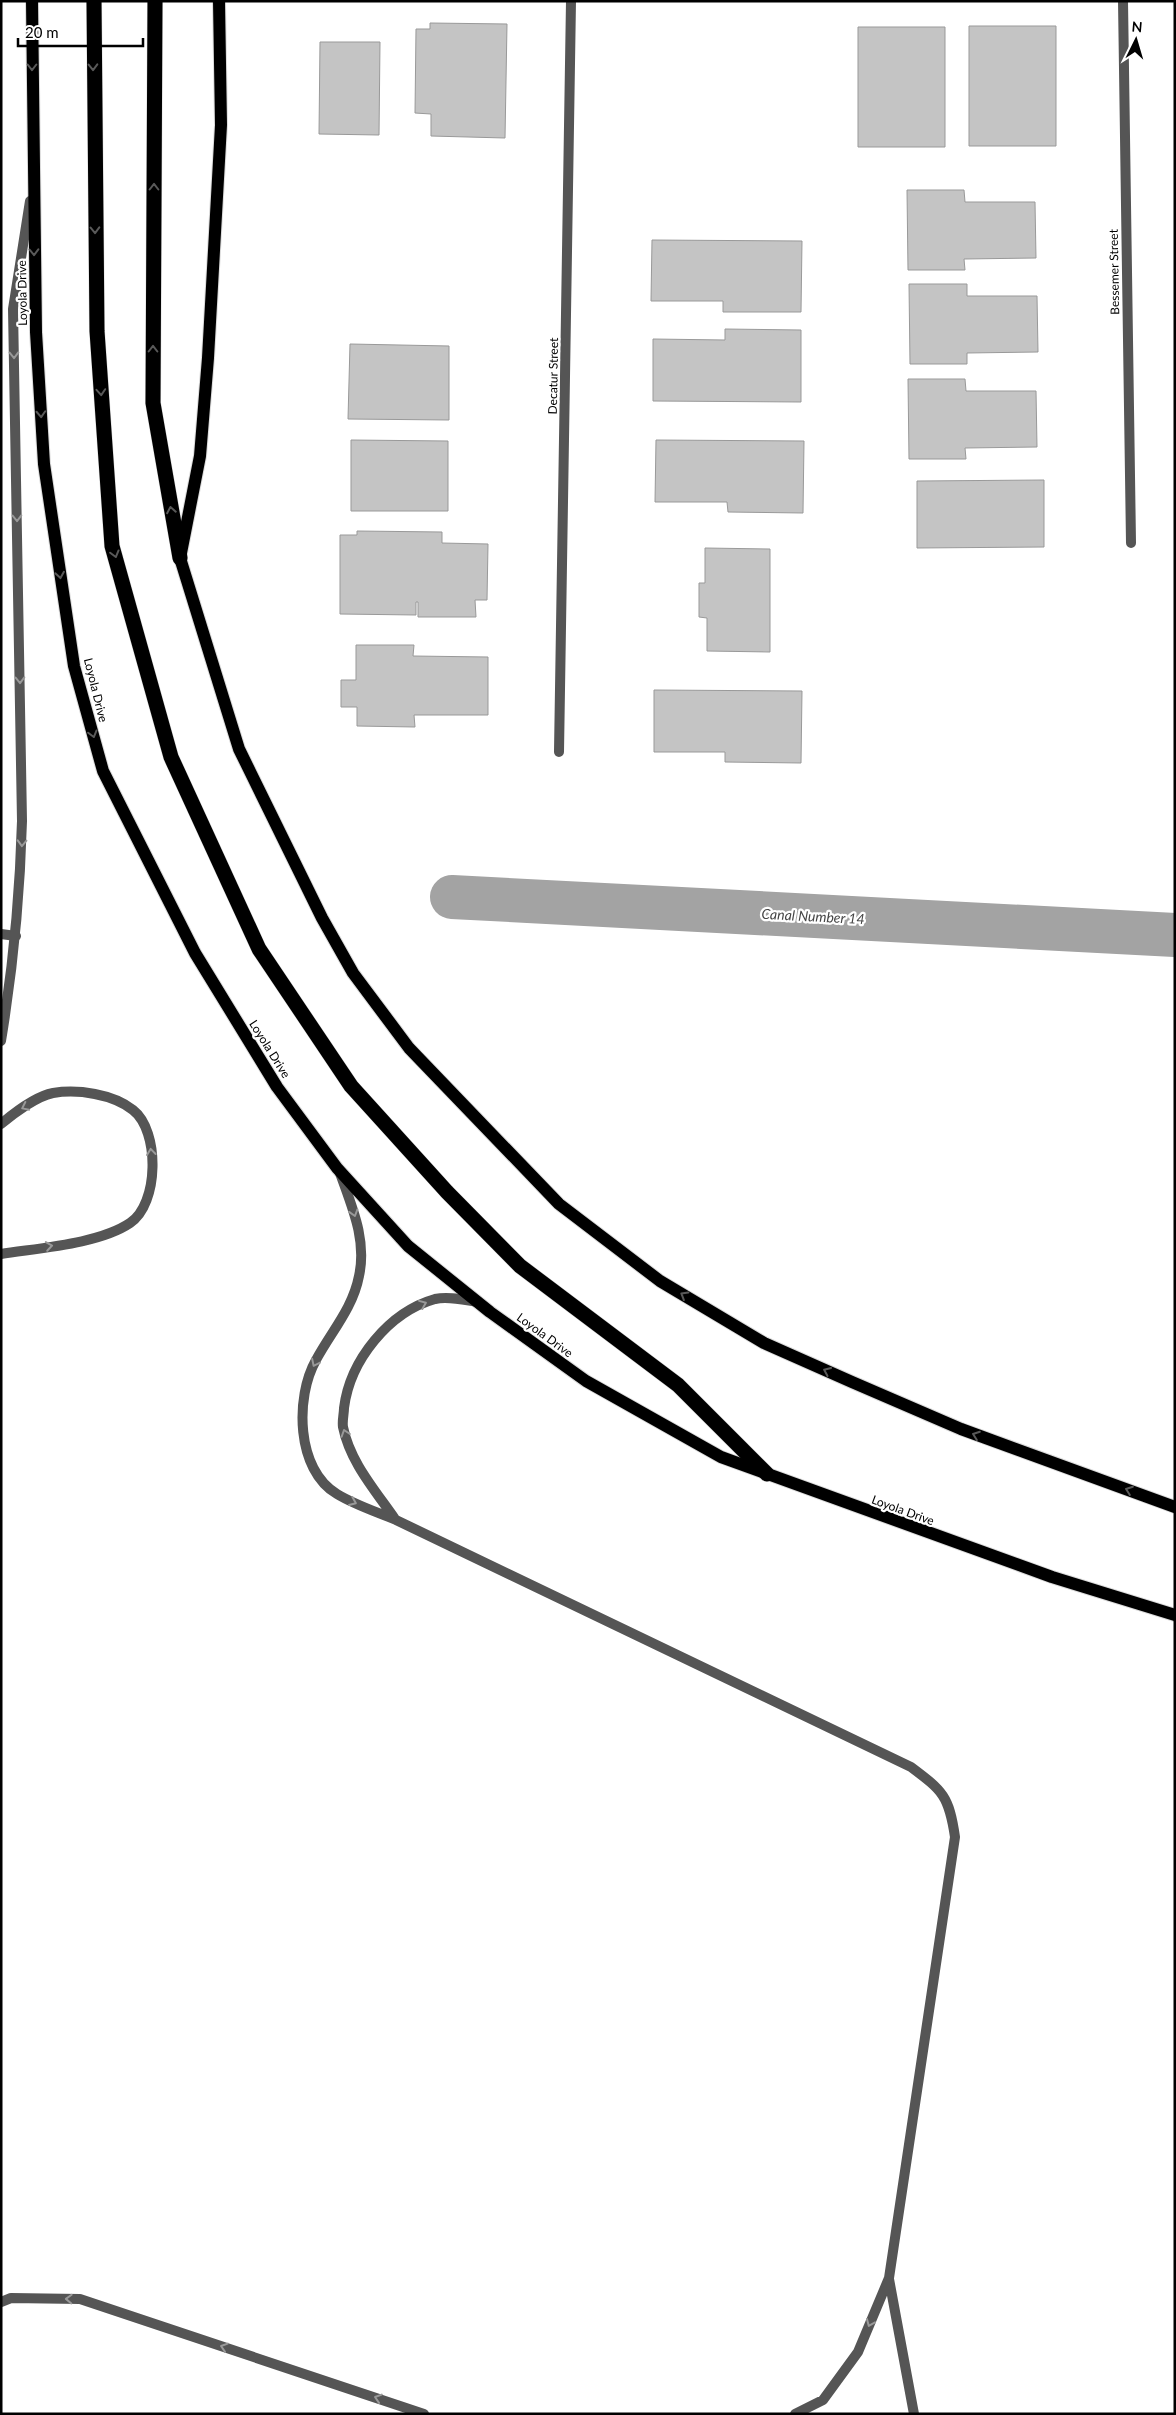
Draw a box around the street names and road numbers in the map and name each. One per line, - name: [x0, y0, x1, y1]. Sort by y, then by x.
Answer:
- street label: Bessemer Street: [1106, 228, 1122, 315]
- street label: Loyola Drive: [14, 260, 30, 326]
- street label: Decatur Street: [545, 337, 561, 415]
- street label: Loyola Drive: [81, 656, 111, 724]
- street label: Loyola Drive: [246, 1017, 294, 1081]
- street label: Loyola Drive: [514, 1310, 576, 1360]
- street label: Loyola Drive: [870, 1492, 936, 1528]

